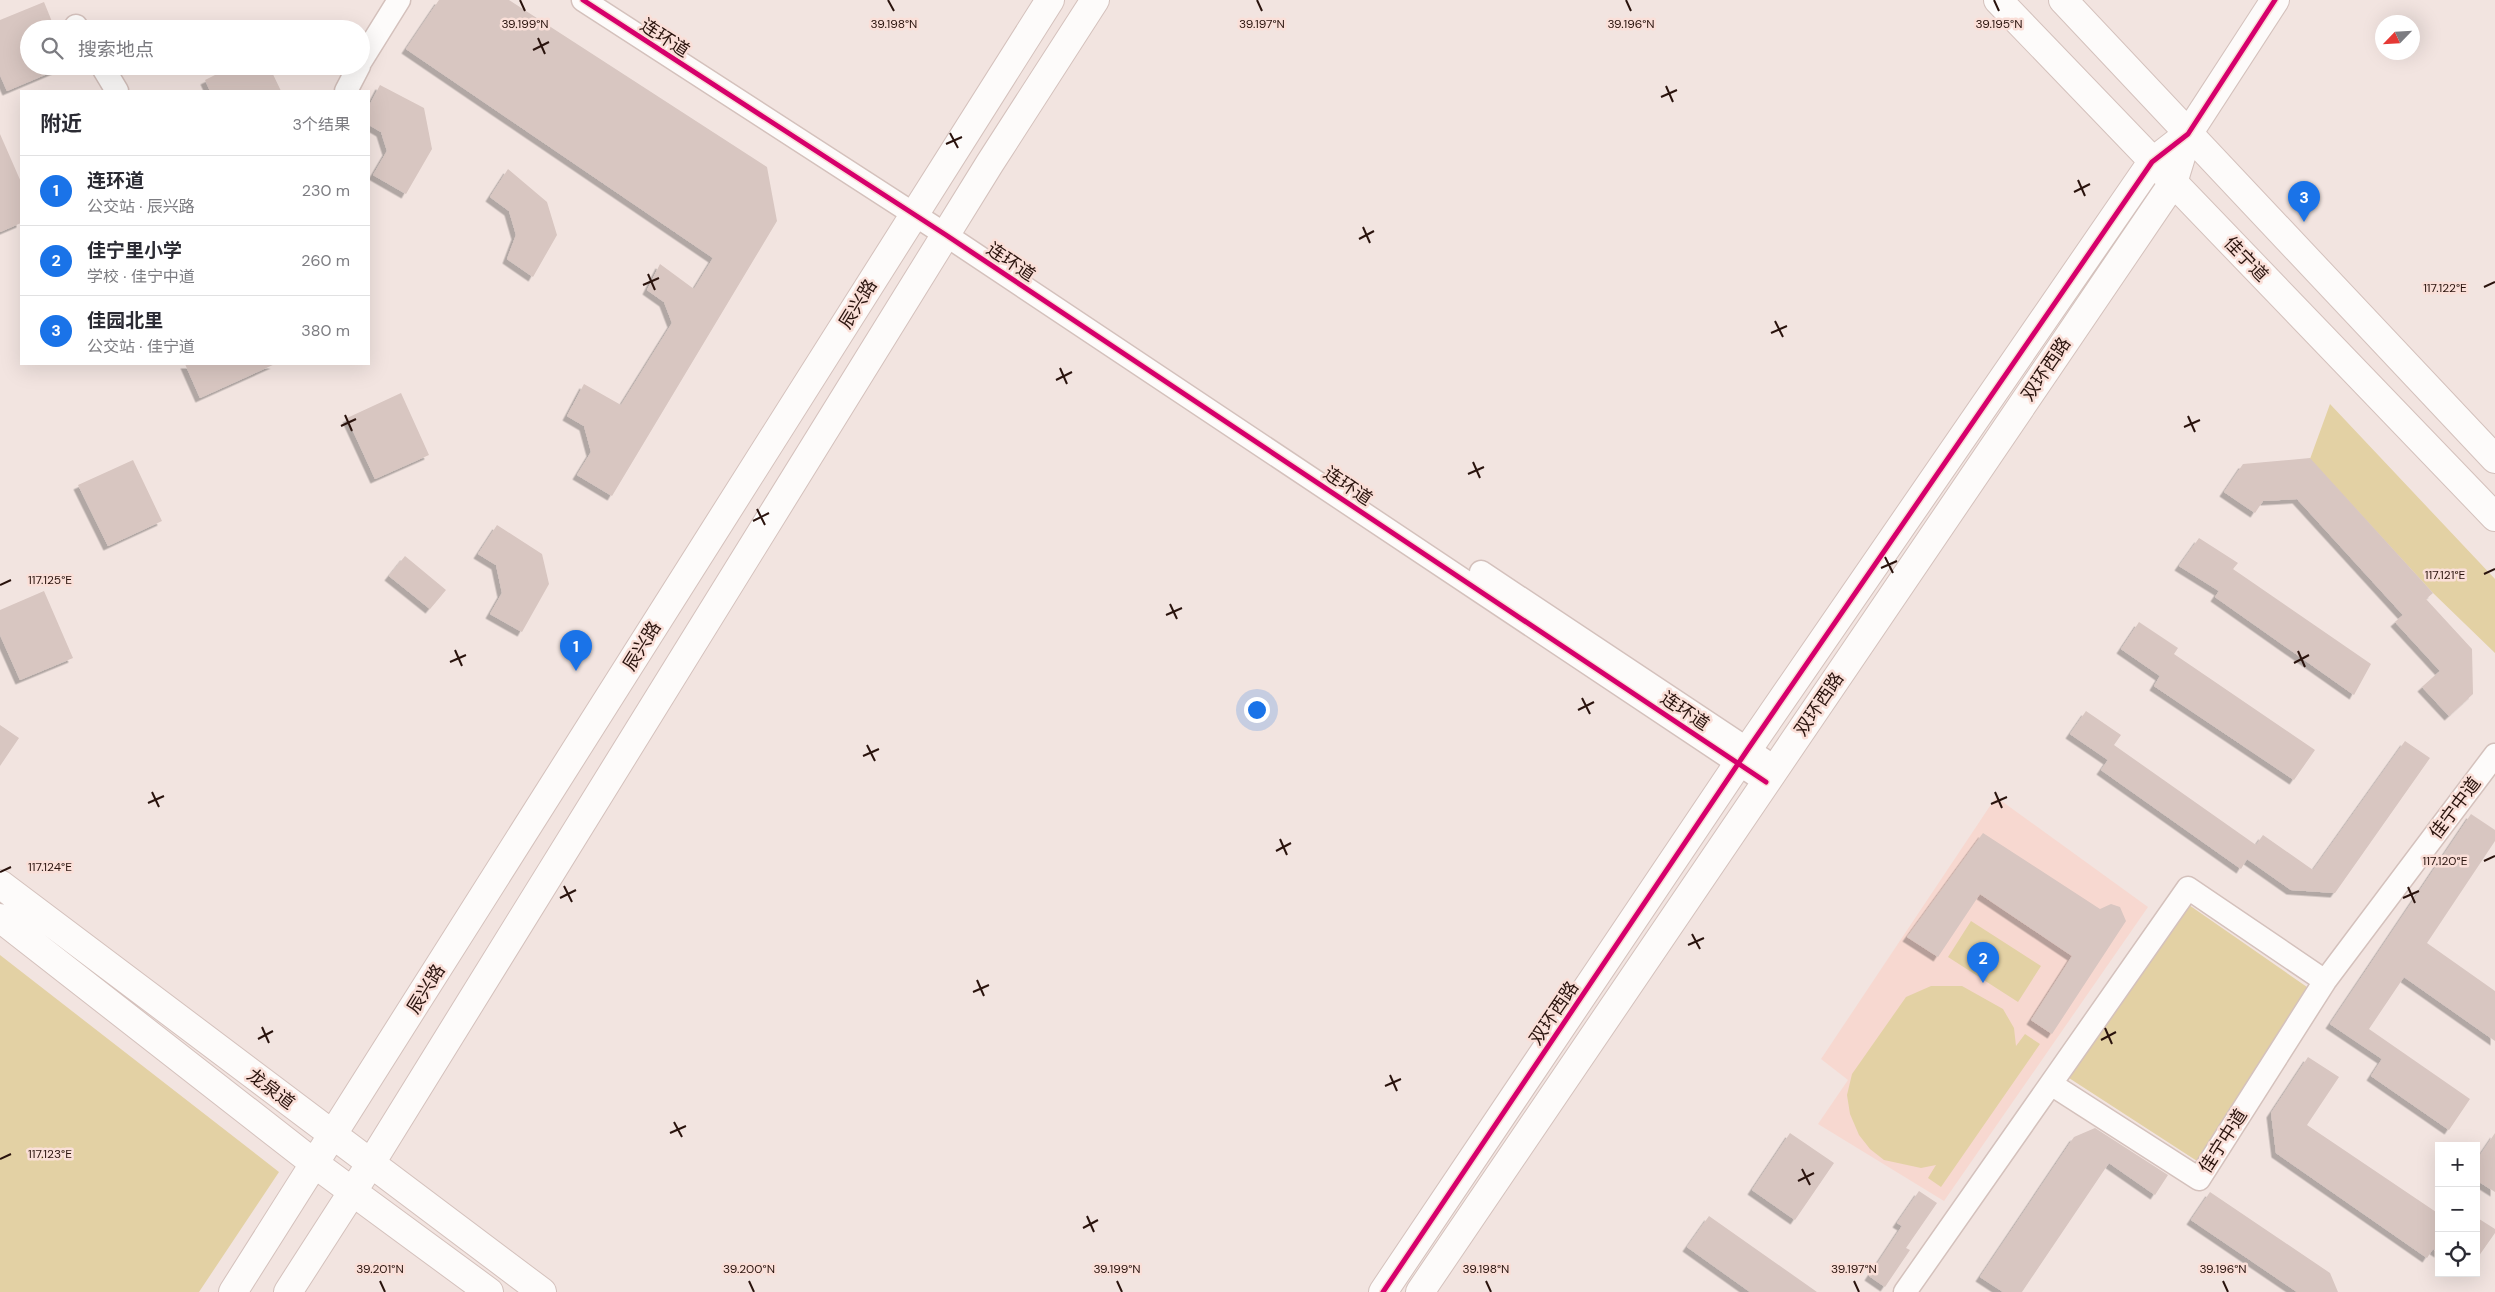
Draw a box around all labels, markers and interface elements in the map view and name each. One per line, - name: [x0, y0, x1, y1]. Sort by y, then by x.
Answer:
- street label: 连环道: [636, 13, 694, 63]
- north arrow: [2375, 15, 2420, 60]
- text: 39.199°N: [501, 16, 549, 32]
- text: 39.198°N: [871, 16, 917, 32]
- text: 39.197°N: [1239, 16, 1285, 32]
- text: 39.196°N: [1607, 16, 1655, 32]
- text: 39.195°N: [1975, 16, 2023, 32]
- search box: [20, 20, 370, 75]
- icon: search: [38, 34, 66, 62]
- text: 搜索地点: [78, 37, 154, 62]
- text: 附近: [40, 110, 82, 138]
- text: 3个结果: [293, 114, 350, 135]
- text: 连环道: [87, 168, 144, 193]
- text: 1: [53, 180, 59, 201]
- text: 230 m: [302, 180, 350, 201]
- pin: 3: [2288, 181, 2320, 222]
- text: 公交站 · 辰兴路: [87, 196, 195, 217]
- street label: 佳宁道: [2219, 231, 2273, 287]
- street label: 连环道: [982, 237, 1040, 287]
- text: 佳宁里小学: [87, 238, 182, 263]
- text: 2: [51, 250, 61, 271]
- text: 260 m: [301, 250, 350, 271]
- text: 学校 · 佳宁中道: [87, 266, 195, 287]
- street label: 辰兴路: [834, 275, 882, 333]
- text: 117.122°E: [2423, 280, 2467, 296]
- text: 佳园北里: [87, 308, 163, 333]
- text: 3: [51, 320, 61, 341]
- text: 380 m: [301, 320, 350, 341]
- street label: 双环西路: [2016, 332, 2076, 406]
- text: 公交站 · 佳宁道: [87, 336, 195, 357]
- street label: 连环道: [1319, 461, 1377, 511]
- text: 117.121°E: [2425, 567, 2466, 583]
- text: 117.125°E: [28, 572, 72, 588]
- street label: 辰兴路: [618, 617, 666, 675]
- pin: 1: [560, 630, 592, 671]
- street label: 双环西路: [1789, 667, 1849, 741]
- street label: 连环道: [1656, 686, 1714, 736]
- your location: [1244, 697, 1270, 723]
- street label: 佳宁中道: [2424, 772, 2486, 844]
- text: 117.120°E: [2423, 853, 2468, 869]
- text: 117.124°E: [28, 859, 72, 875]
- pin: 2: [1967, 942, 1999, 983]
- street label: 辰兴路: [402, 960, 450, 1018]
- street label: 双环西路: [1524, 976, 1584, 1050]
- street label: 龙泉道: [242, 1063, 300, 1115]
- street label: 佳宁中道: [2193, 1104, 2253, 1178]
- map controls: [2435, 1142, 2480, 1277]
- button: +: [2435, 1142, 2480, 1187]
- text: 117.123°E: [28, 1146, 72, 1162]
- button: −: [2435, 1187, 2480, 1232]
- button: locate: [2435, 1232, 2480, 1277]
- text: 39.201°N: [356, 1261, 404, 1277]
- text: 39.200°N: [723, 1261, 775, 1277]
- text: 39.199°N: [1093, 1261, 1141, 1277]
- text: 39.198°N: [1463, 1261, 1509, 1277]
- text: 39.197°N: [1831, 1261, 1877, 1277]
- text: 39.196°N: [2199, 1261, 2247, 1277]

